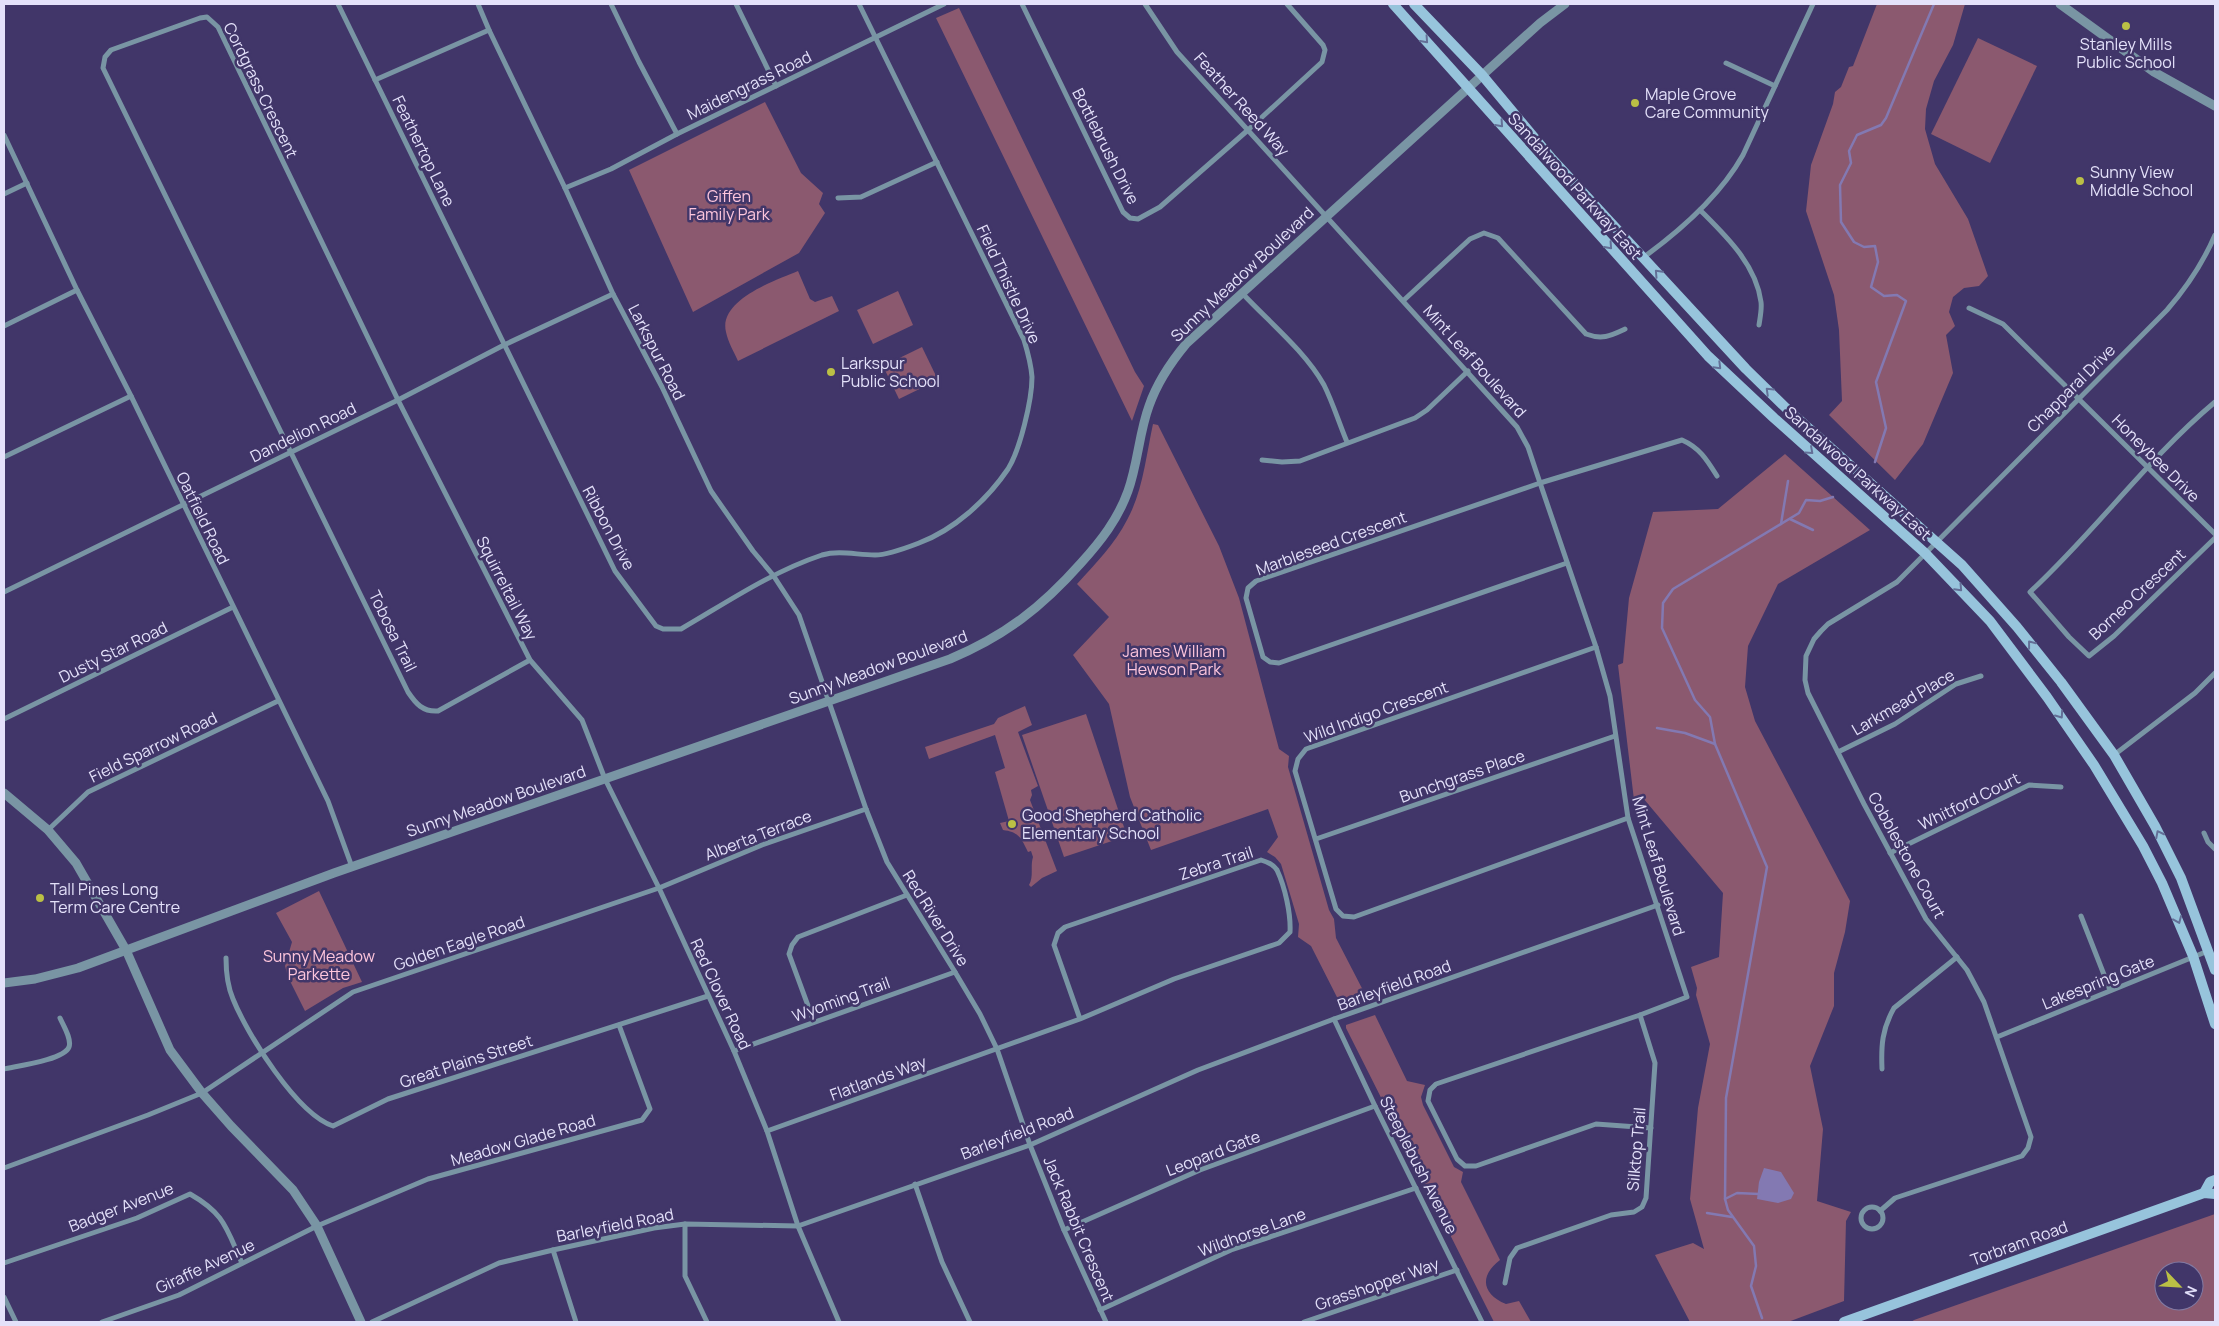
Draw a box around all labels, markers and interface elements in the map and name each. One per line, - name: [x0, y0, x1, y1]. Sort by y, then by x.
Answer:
- street label: Cordgrass Crescent: [219, 19, 303, 161]
- marker: Stanley Mills Public School: [2120, 20, 2132, 32]
- place label: Stanley Mills Public School: [2076, 33, 2176, 73]
- one-way arrow: [1419, 35, 1428, 44]
- street label: Maidengrass Road: [683, 45, 815, 125]
- street label: Feather Reed Way: [1189, 47, 1295, 161]
- place label: Maple Grove Care Community: [1645, 83, 1769, 123]
- street label: Bottlebrush Drive: [1067, 84, 1145, 208]
- street label: Feathertop Lane: [388, 92, 460, 210]
- marker: Maple Grove Care Community: [1629, 97, 1641, 109]
- street label: Sandalwood Parkway East: [1503, 108, 1647, 264]
- one-way arrow: [1495, 119, 1504, 128]
- place label: Sunny View Middle School: [2090, 161, 2193, 201]
- marker: Sunny View Middle School: [2074, 175, 2086, 187]
- park label: Giffen Family Park: [688, 185, 771, 225]
- street label: Sunny Meadow Boulevard: [1166, 202, 1318, 346]
- street label: Field Thistle Drive: [972, 221, 1046, 347]
- one-way arrow: [1603, 240, 1612, 249]
- one-way arrow: [1655, 270, 1664, 279]
- street label: Larkspur Road: [623, 300, 691, 404]
- street label: Mint Leaf Boulevard: [1418, 300, 1532, 422]
- street label: Chapparal Drive: [2022, 339, 2120, 437]
- place label: Larkspur Public School: [841, 352, 940, 392]
- one-way arrow: [1712, 360, 1721, 369]
- marker: Larkspur Public School: [825, 366, 837, 378]
- one-way arrow: [1766, 388, 1775, 397]
- street label: Dandelion Road: [246, 397, 360, 467]
- street label: Sandalwood Parkway East: [1780, 401, 1936, 545]
- street label: Honeybee Drive: [2107, 409, 2205, 507]
- one-way arrow: [1805, 445, 1814, 454]
- street label: Oatfield Road: [171, 468, 235, 568]
- street label: Ribbon Drive: [578, 482, 640, 574]
- street label: Marbleseed Crescent: [1253, 505, 1409, 581]
- street label: Squirreltail Way: [471, 532, 543, 644]
- street label: Borneo Crescent: [2084, 543, 2190, 645]
- one-way arrow: [1953, 582, 1962, 591]
- street label: Tobosa Trail: [364, 587, 422, 675]
- street label: Dusty Star Road: [55, 616, 171, 688]
- street label: Sunny Meadow Boulevard: [786, 624, 970, 710]
- park label: James William Hewson Park: [1123, 640, 1225, 680]
- one-way arrow: [2028, 641, 2036, 650]
- street label: Larkmead Place: [1848, 664, 1958, 740]
- street label: Wild Indigo Crescent: [1301, 676, 1451, 748]
- street label: Field Sparrow Road: [85, 706, 221, 788]
- one-way arrow: [2054, 709, 2063, 719]
- street label: Bunchgrass Place: [1396, 744, 1528, 808]
- street label: Sunny Meadow Boulevard: [403, 760, 589, 842]
- street label: Whitford Court: [1915, 767, 2023, 835]
- street label: Cobblestone Court: [1863, 788, 1951, 922]
- street label: Mint Leaf Boulevard: [1627, 794, 1691, 938]
- place label: Good Shepherd Catholic Elementary School: [1022, 804, 1202, 844]
- street label: Alberta Terrace: [701, 805, 815, 865]
- marker: Good Shepherd Catholic Elementary School: [1006, 818, 1018, 830]
- one-way arrow: [2155, 830, 2165, 839]
- street label: Zebra Trail: [1176, 841, 1256, 885]
- street label: Red River Drive: [898, 866, 974, 970]
- place label: Tall Pines Long Term Care Centre: [50, 878, 180, 918]
- marker: Tall Pines Long Term Care Centre: [34, 892, 46, 904]
- street label: Golden Eagle Road: [390, 910, 528, 976]
- one-way arrow: [2172, 915, 2182, 923]
- street label: Red Clover Road: [686, 935, 756, 1053]
- park label: Sunny Meadow Parkette: [263, 945, 375, 985]
- street label: Lakespring Gate: [2039, 949, 2157, 1015]
- street label: Barleyfield Road: [1334, 954, 1454, 1016]
- street label: Wyoming Trail: [789, 971, 893, 1027]
- street label: Great Plains Street: [397, 1029, 535, 1093]
- street label: Flatlands Way: [827, 1050, 930, 1106]
- street label: Steeplebush Avenue: [1375, 1092, 1463, 1238]
- street label: Barleyfield Road: [957, 1101, 1077, 1165]
- street label: Silktop Trail: [1621, 1106, 1651, 1192]
- street label: Meadow Glade Road: [448, 1109, 598, 1171]
- street label: Leopard Gate: [1163, 1125, 1263, 1181]
- street label: Jack Rabbit Crescent: [1038, 1153, 1120, 1305]
- street label: Badger Avenue: [65, 1177, 177, 1237]
- street label: Wildhorse Lane: [1195, 1202, 1309, 1262]
- street label: Barleyfield Road: [554, 1203, 676, 1247]
- street label: Torbram Road: [1967, 1215, 2071, 1271]
- street label: Giraffe Avenue: [152, 1233, 258, 1299]
- street label: Grasshopper Way: [1312, 1252, 1442, 1316]
- north arrow: [2154, 1261, 2204, 1311]
- text: N: [2180, 1283, 2202, 1300]

